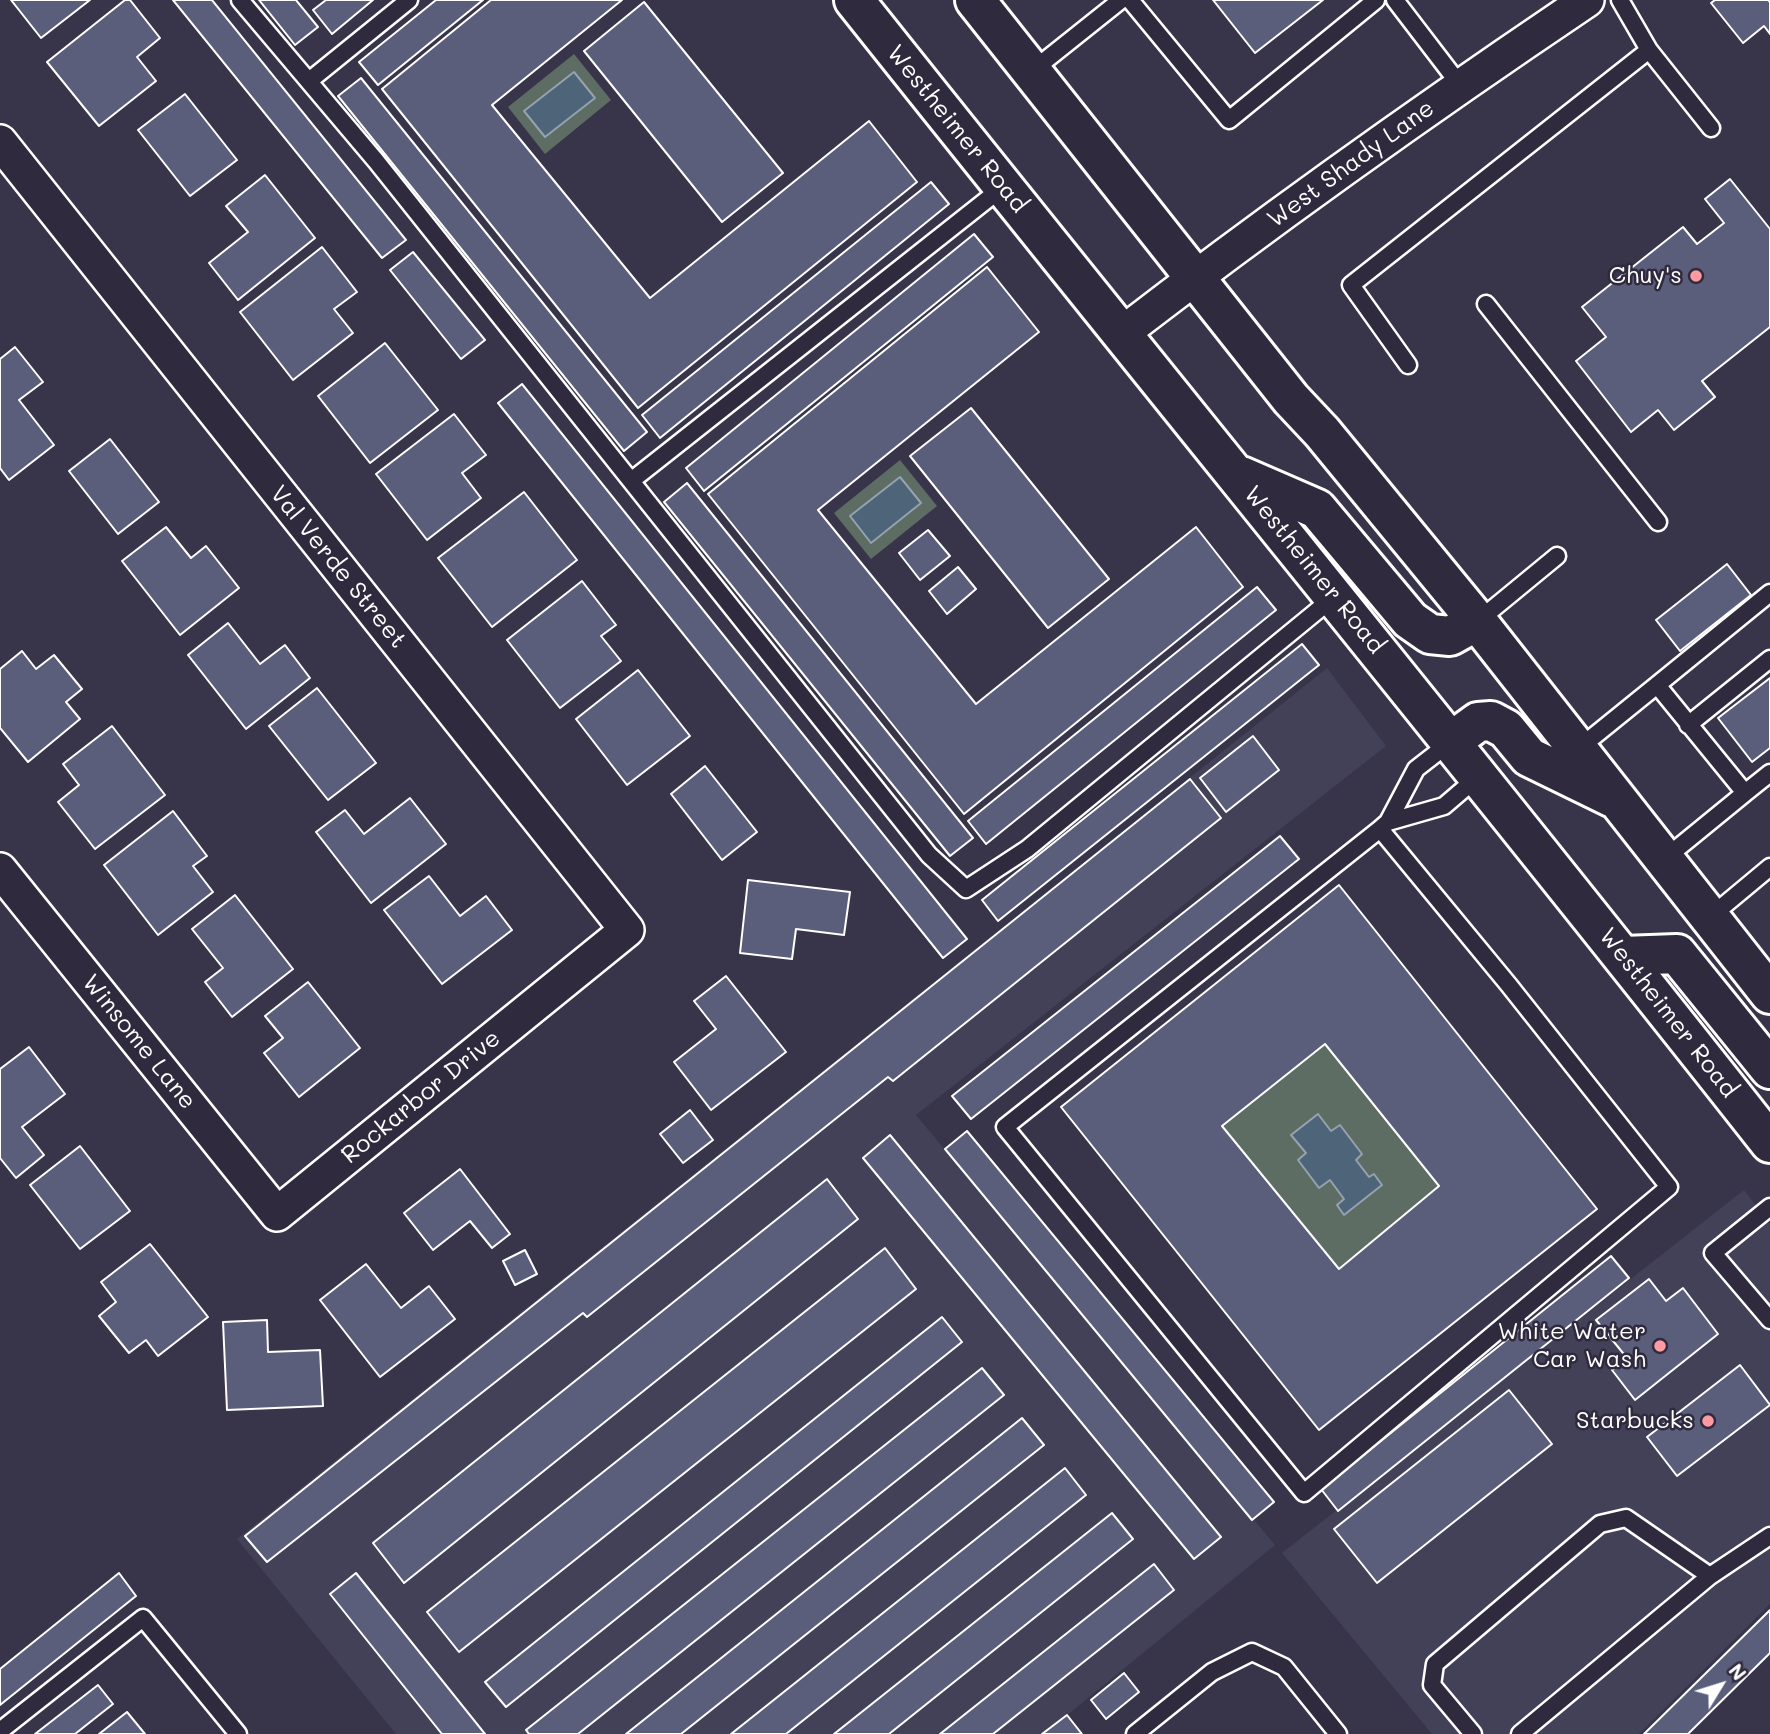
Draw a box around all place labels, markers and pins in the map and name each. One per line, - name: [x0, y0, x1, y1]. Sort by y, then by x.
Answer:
- place label: Chuy's: [1609, 262, 1682, 290]
- marker: Chuy's: [1688, 268, 1704, 284]
- place label: White Water Car Wash: [1497, 1318, 1646, 1374]
- marker: White Water Car Wash: [1652, 1338, 1668, 1354]
- place label: Starbucks: [1576, 1407, 1694, 1435]
- marker: Starbucks: [1700, 1413, 1716, 1429]

